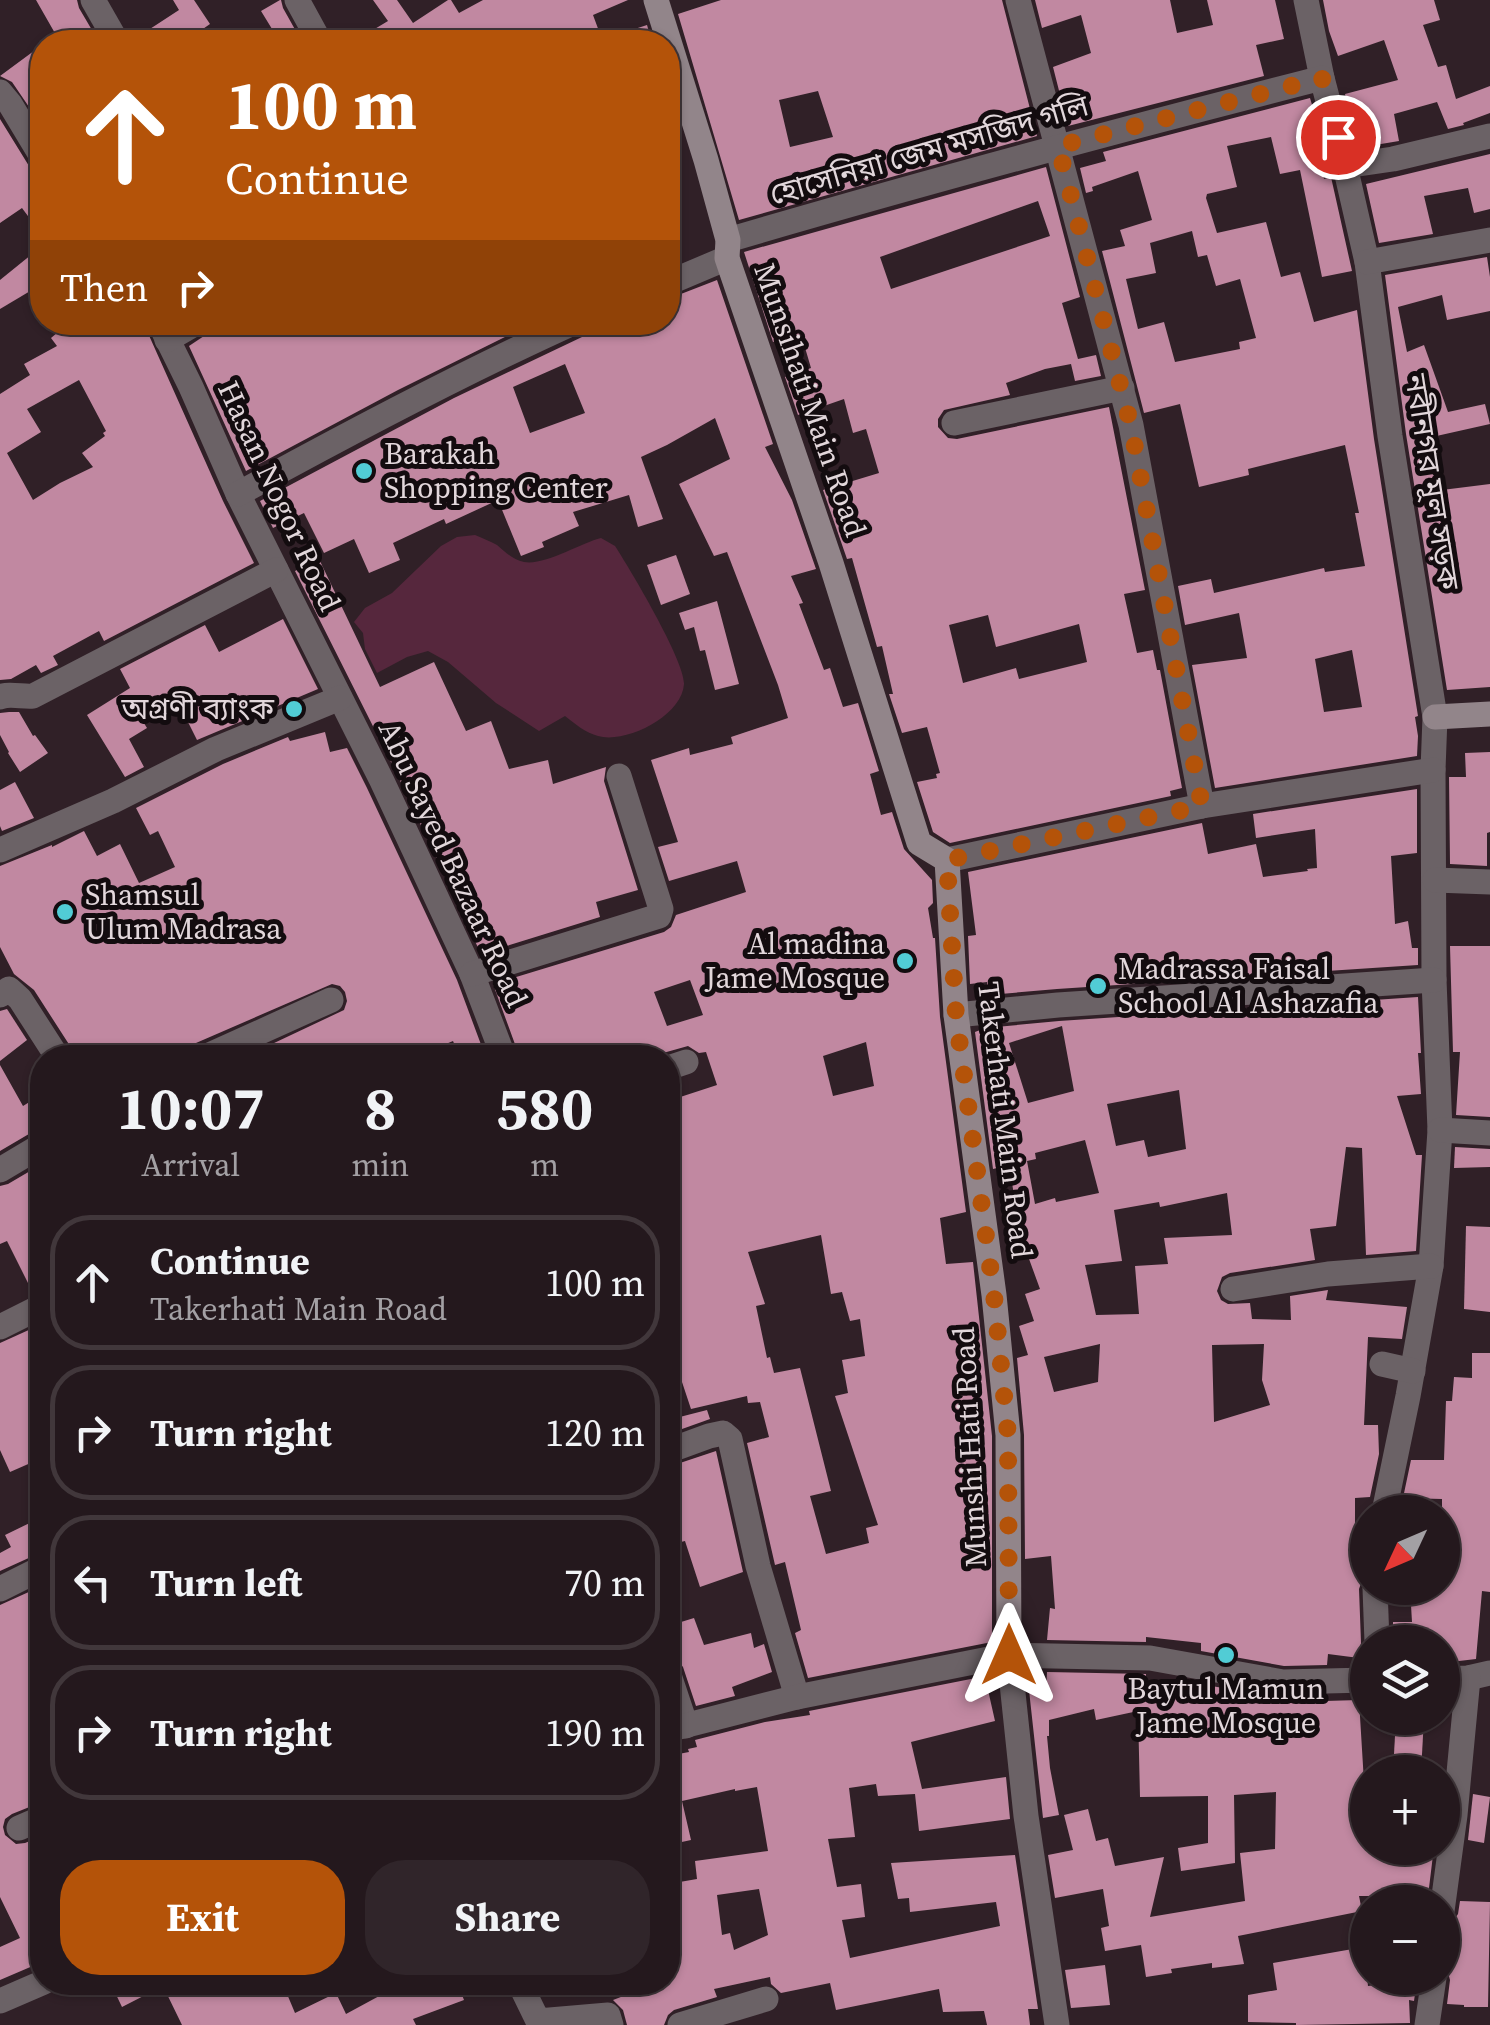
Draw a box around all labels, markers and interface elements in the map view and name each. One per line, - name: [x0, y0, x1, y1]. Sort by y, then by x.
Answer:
- text: 100 m: [225, 56, 417, 152]
- icon: ahead: [60, 70, 190, 200]
- street label: হোসেনিয়া জেম মসজিদ গলি: [765, 84, 1094, 215]
- pin: [1296, 95, 1381, 180]
- icon: arrive: [1311, 110, 1366, 165]
- text: Continue: [225, 147, 409, 209]
- street label: Munsihati Main Road: [744, 258, 877, 542]
- icon: right: [168, 260, 223, 315]
- text: Then: [60, 262, 148, 314]
- street label: নবীনগর মূল সড়ক: [1395, 370, 1470, 593]
- street label: Hasan Nogor Road: [208, 374, 351, 617]
- place label: Barakah Shopping Center: [384, 433, 608, 508]
- marker: Barakah Shopping Center: [353, 460, 375, 482]
- place label: অগ্রণী ব্যাংক: [120, 688, 275, 729]
- marker: অগ্রণী ব্যাংক: [283, 698, 305, 720]
- street label: Abu Sayed Bazaar Road: [369, 714, 538, 1014]
- place label: Shamsul Ulum Madrasa: [85, 874, 282, 949]
- marker: Shamsul Ulum Madrasa: [54, 901, 76, 923]
- place label: Al madina Jame Mosque: [704, 923, 886, 998]
- place label: Madrassa Faisal School Al Ashazafia: [1118, 948, 1379, 1023]
- marker: Al madina Jame Mosque: [894, 950, 916, 972]
- marker: Madrassa Faisal School Al Ashazafia: [1087, 975, 1109, 997]
- street label: Takerhati Main Road: [968, 979, 1043, 1261]
- text: 10:07: [117, 1067, 265, 1149]
- text: 8: [364, 1067, 397, 1149]
- text: 580: [496, 1067, 593, 1149]
- text: Arrival: [141, 1143, 240, 1187]
- text: min: [351, 1143, 409, 1187]
- text: m: [530, 1143, 559, 1187]
- text: Continue: [150, 1235, 310, 1287]
- icon: ahead: [65, 1255, 120, 1310]
- text: 100 m: [545, 1257, 645, 1309]
- text: Takerhati Main Road: [150, 1287, 447, 1331]
- street label: Munshi Hati Road: [943, 1326, 996, 1568]
- icon: right: [65, 1405, 120, 1460]
- text: Turn right: [150, 1407, 332, 1459]
- text: 120 m: [545, 1407, 645, 1459]
- north arrow: [1350, 1495, 1460, 1605]
- map controls: [1350, 1495, 1460, 1995]
- icon: left: [65, 1555, 120, 1610]
- text: Turn left: [150, 1557, 302, 1609]
- text: 70 m: [564, 1557, 645, 1609]
- position arrow: [957, 1603, 1061, 1707]
- button: layers: [1350, 1625, 1460, 1735]
- marker: Baytul Mamun Jame Mosque: [1215, 1644, 1237, 1666]
- place label: Baytul Mamun Jame Mosque: [1128, 1668, 1324, 1743]
- icon: right: [65, 1705, 120, 1760]
- text: Turn right: [150, 1707, 332, 1759]
- text: 190 m: [545, 1707, 645, 1759]
- button: +: [1350, 1755, 1460, 1865]
- button: Exit: [60, 1860, 345, 1975]
- button: Share: [365, 1860, 650, 1975]
- button: −: [1350, 1885, 1460, 1995]

